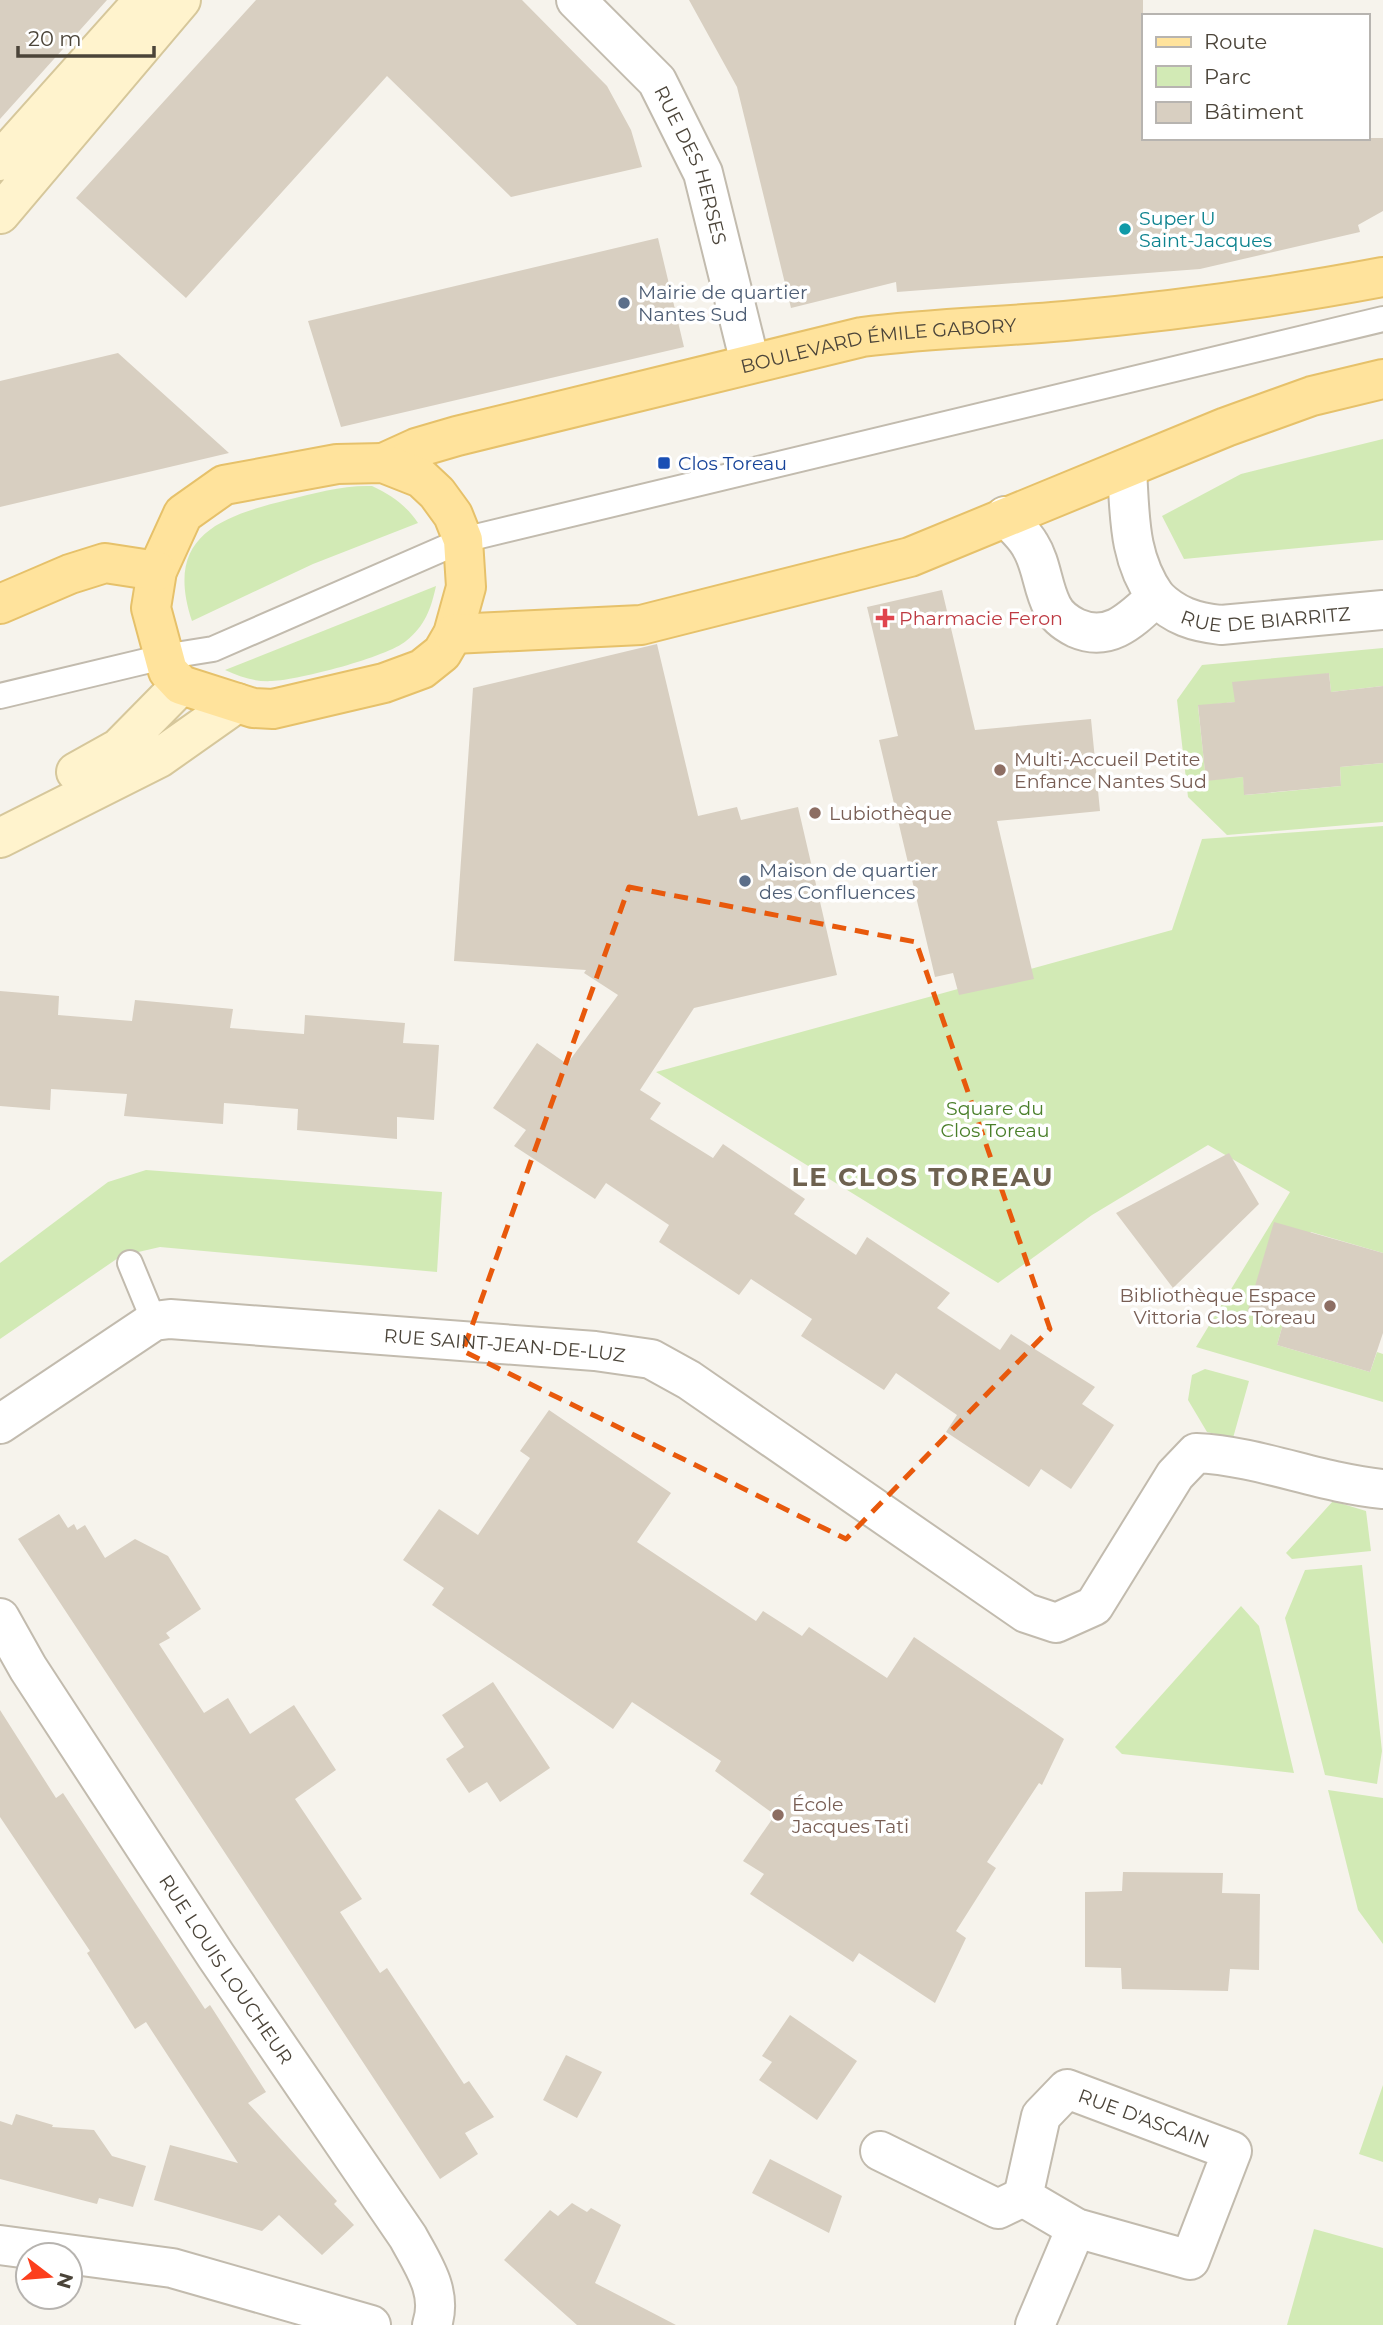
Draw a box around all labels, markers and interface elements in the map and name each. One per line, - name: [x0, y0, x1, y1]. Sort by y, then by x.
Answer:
- scale bar: [18, 14, 154, 58]
- legend: [1142, 14, 1369, 140]
- text: 20 m: [28, 26, 82, 51]
- text: Route: [1204, 29, 1267, 54]
- text: Parc: [1204, 64, 1251, 89]
- street label: RUE DES HERSES: [649, 82, 731, 247]
- text: Bâtiment: [1204, 99, 1304, 124]
- place label: Super U Saint-Jacques: [1139, 207, 1272, 252]
- marker: Super U Saint-Jacques: [1117, 221, 1133, 237]
- place label: Mairie de quartier Nantes Sud: [638, 281, 808, 326]
- marker: Mairie de quartier Nantes Sud: [616, 295, 632, 311]
- street label: BOULEVARD ÉMILE GABORY: [738, 314, 1018, 378]
- place label: Clos Toreau: [678, 452, 787, 475]
- marker: Clos Toreau: [656, 455, 672, 471]
- street label: RUE DE BIARRITZ: [1178, 602, 1351, 637]
- place label: Pharmacie Feron: [899, 607, 1063, 630]
- marker: Pharmacie Feron: [877, 610, 893, 626]
- place label: Multi-Accueil Petite Enfance Nantes Sud: [1014, 748, 1207, 793]
- marker: Multi-Accueil Petite Enfance Nantes Sud: [992, 762, 1008, 778]
- place label: Lubiothèque: [829, 802, 952, 825]
- marker: Lubiothèque: [807, 805, 823, 821]
- place label: Maison de quartier des Confluences: [759, 859, 939, 904]
- marker: Maison de quartier des Confluences: [737, 873, 753, 889]
- park label: Square du Clos Toreau: [940, 1097, 1050, 1142]
- district label: LE CLOS TOREAU: [792, 1161, 1054, 1193]
- place label: Bibliothèque Espace Vittoria Clos Toreau: [1120, 1284, 1316, 1329]
- marker: Bibliothèque Espace Vittoria Clos Toreau: [1322, 1298, 1338, 1314]
- street label: RUE SAINT-JEAN-DE-LUZ: [383, 1324, 627, 1367]
- place label: École Jacques Tati: [791, 1793, 909, 1838]
- marker: École Jacques Tati: [770, 1807, 786, 1823]
- street label: RUE LOUIS LOUCHEUR: [154, 1871, 298, 2069]
- street label: RUE D'ASCAIN: [1075, 2084, 1213, 2153]
- north arrow: [14, 2241, 84, 2311]
- text: N: [52, 2270, 78, 2291]

